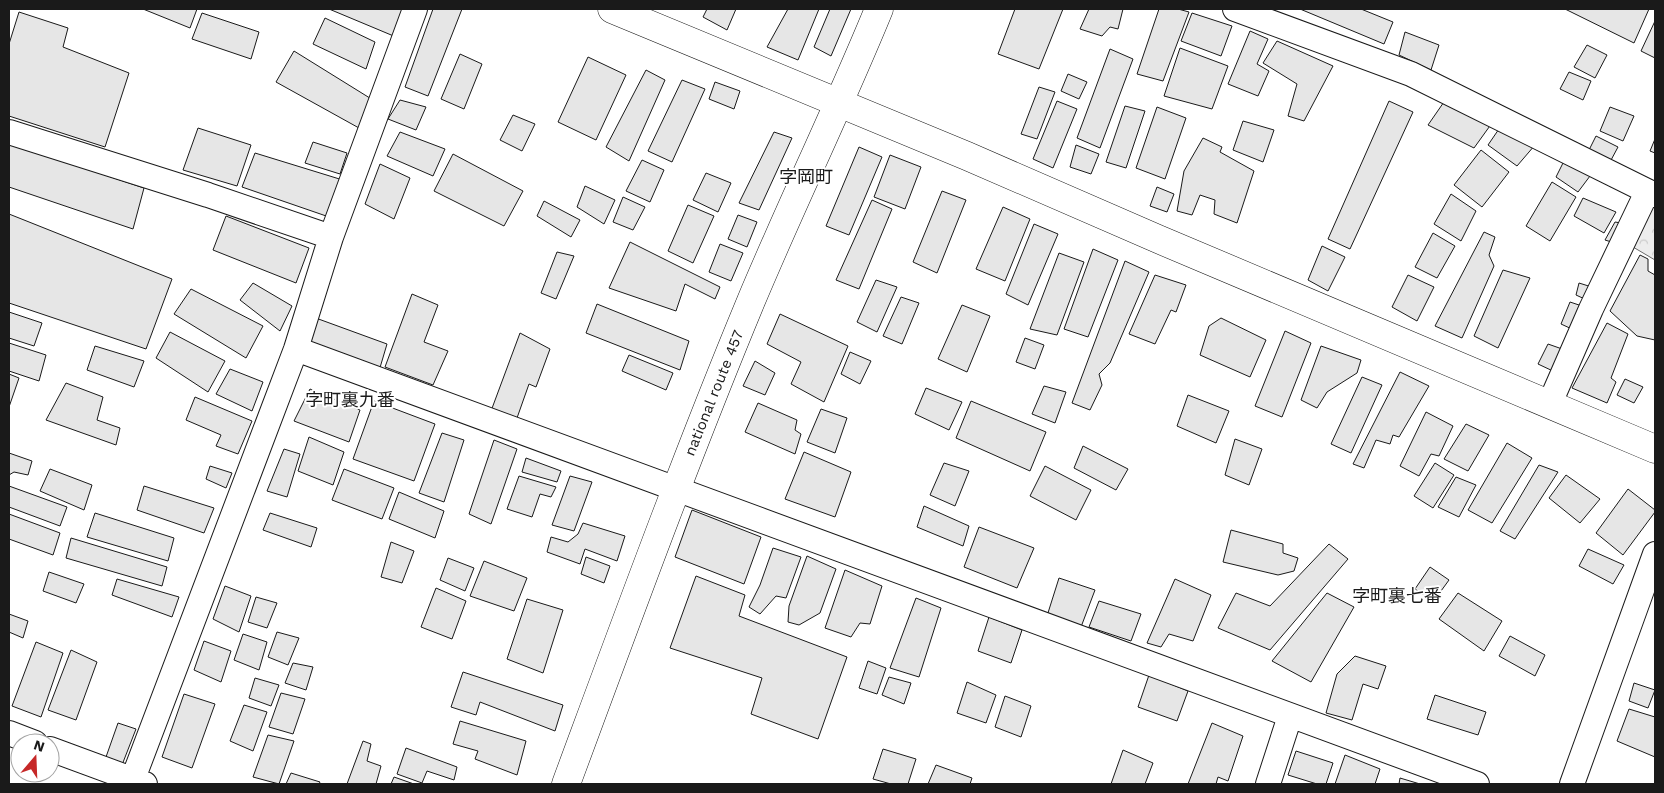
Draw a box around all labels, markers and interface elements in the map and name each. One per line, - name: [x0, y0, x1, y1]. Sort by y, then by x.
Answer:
- district label: 字岡町: [779, 166, 833, 187]
- street label: national route 457: [681, 327, 747, 459]
- district label: 字町裏九番: [305, 389, 395, 410]
- district label: 字町裏七番: [1352, 585, 1442, 606]
- north arrow: [10, 733, 60, 783]
- text: N: [32, 736, 47, 755]

